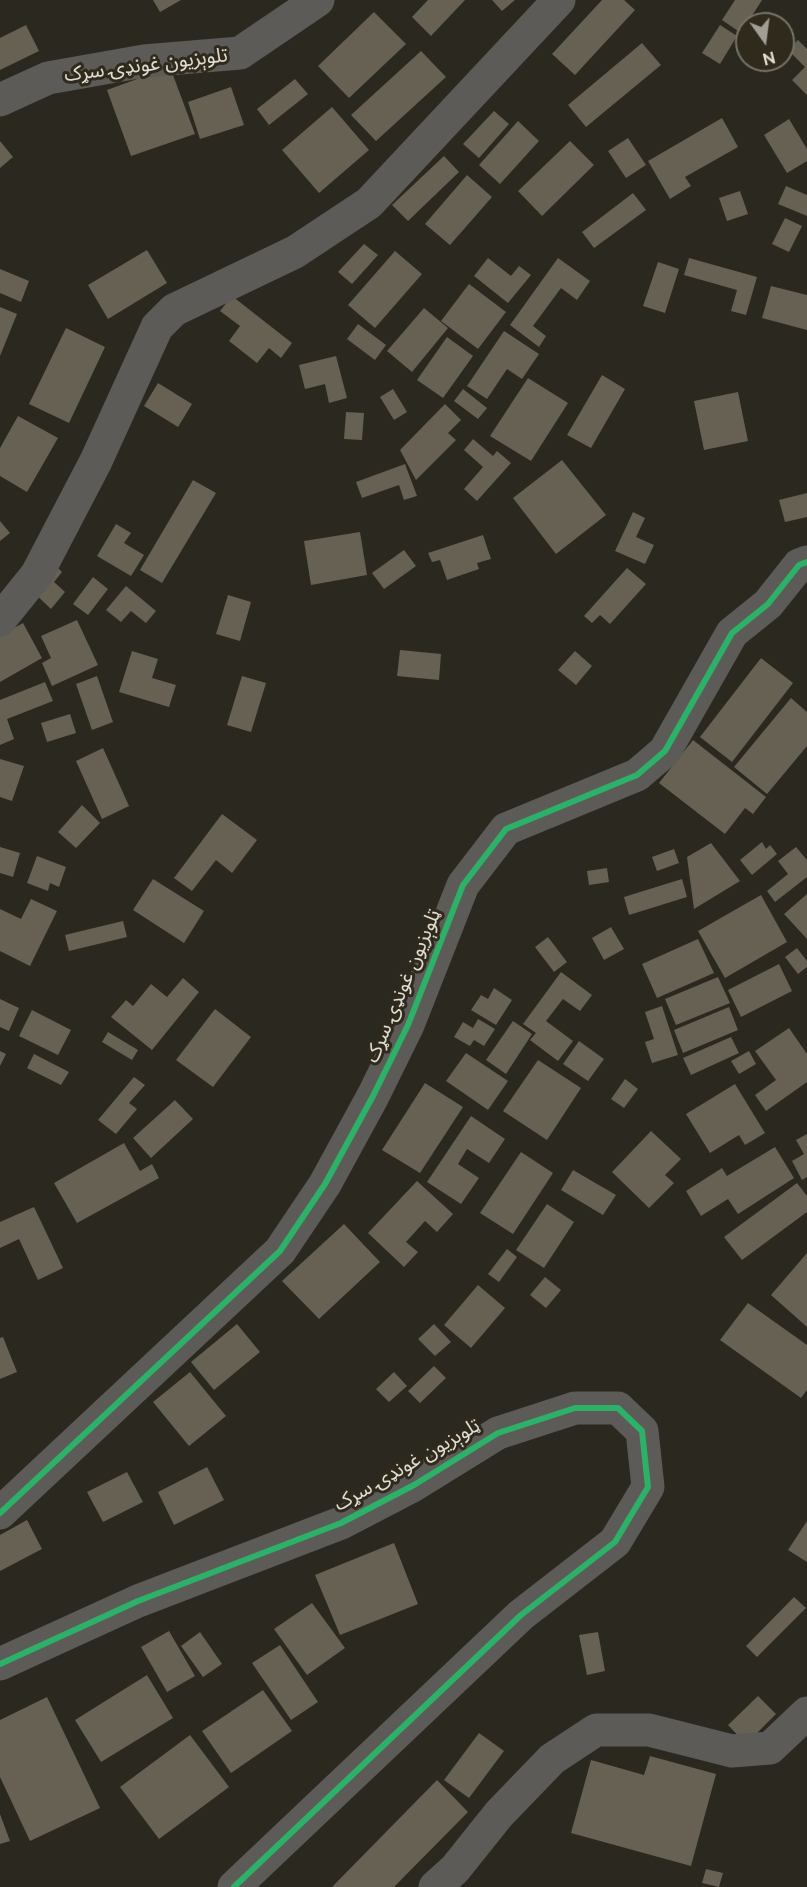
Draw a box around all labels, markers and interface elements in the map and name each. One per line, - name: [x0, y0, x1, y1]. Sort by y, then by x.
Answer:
- north arrow: [735, 12, 795, 72]
- street label: تلوېزيون غونډۍ سړک: [63, 43, 229, 87]
- text: N: [761, 47, 777, 69]
- street label: ټلوېزيون غونډۍ سړک: [360, 906, 446, 1066]
- street label: ټلوېزيون غونډۍ سړک: [330, 1413, 484, 1517]

